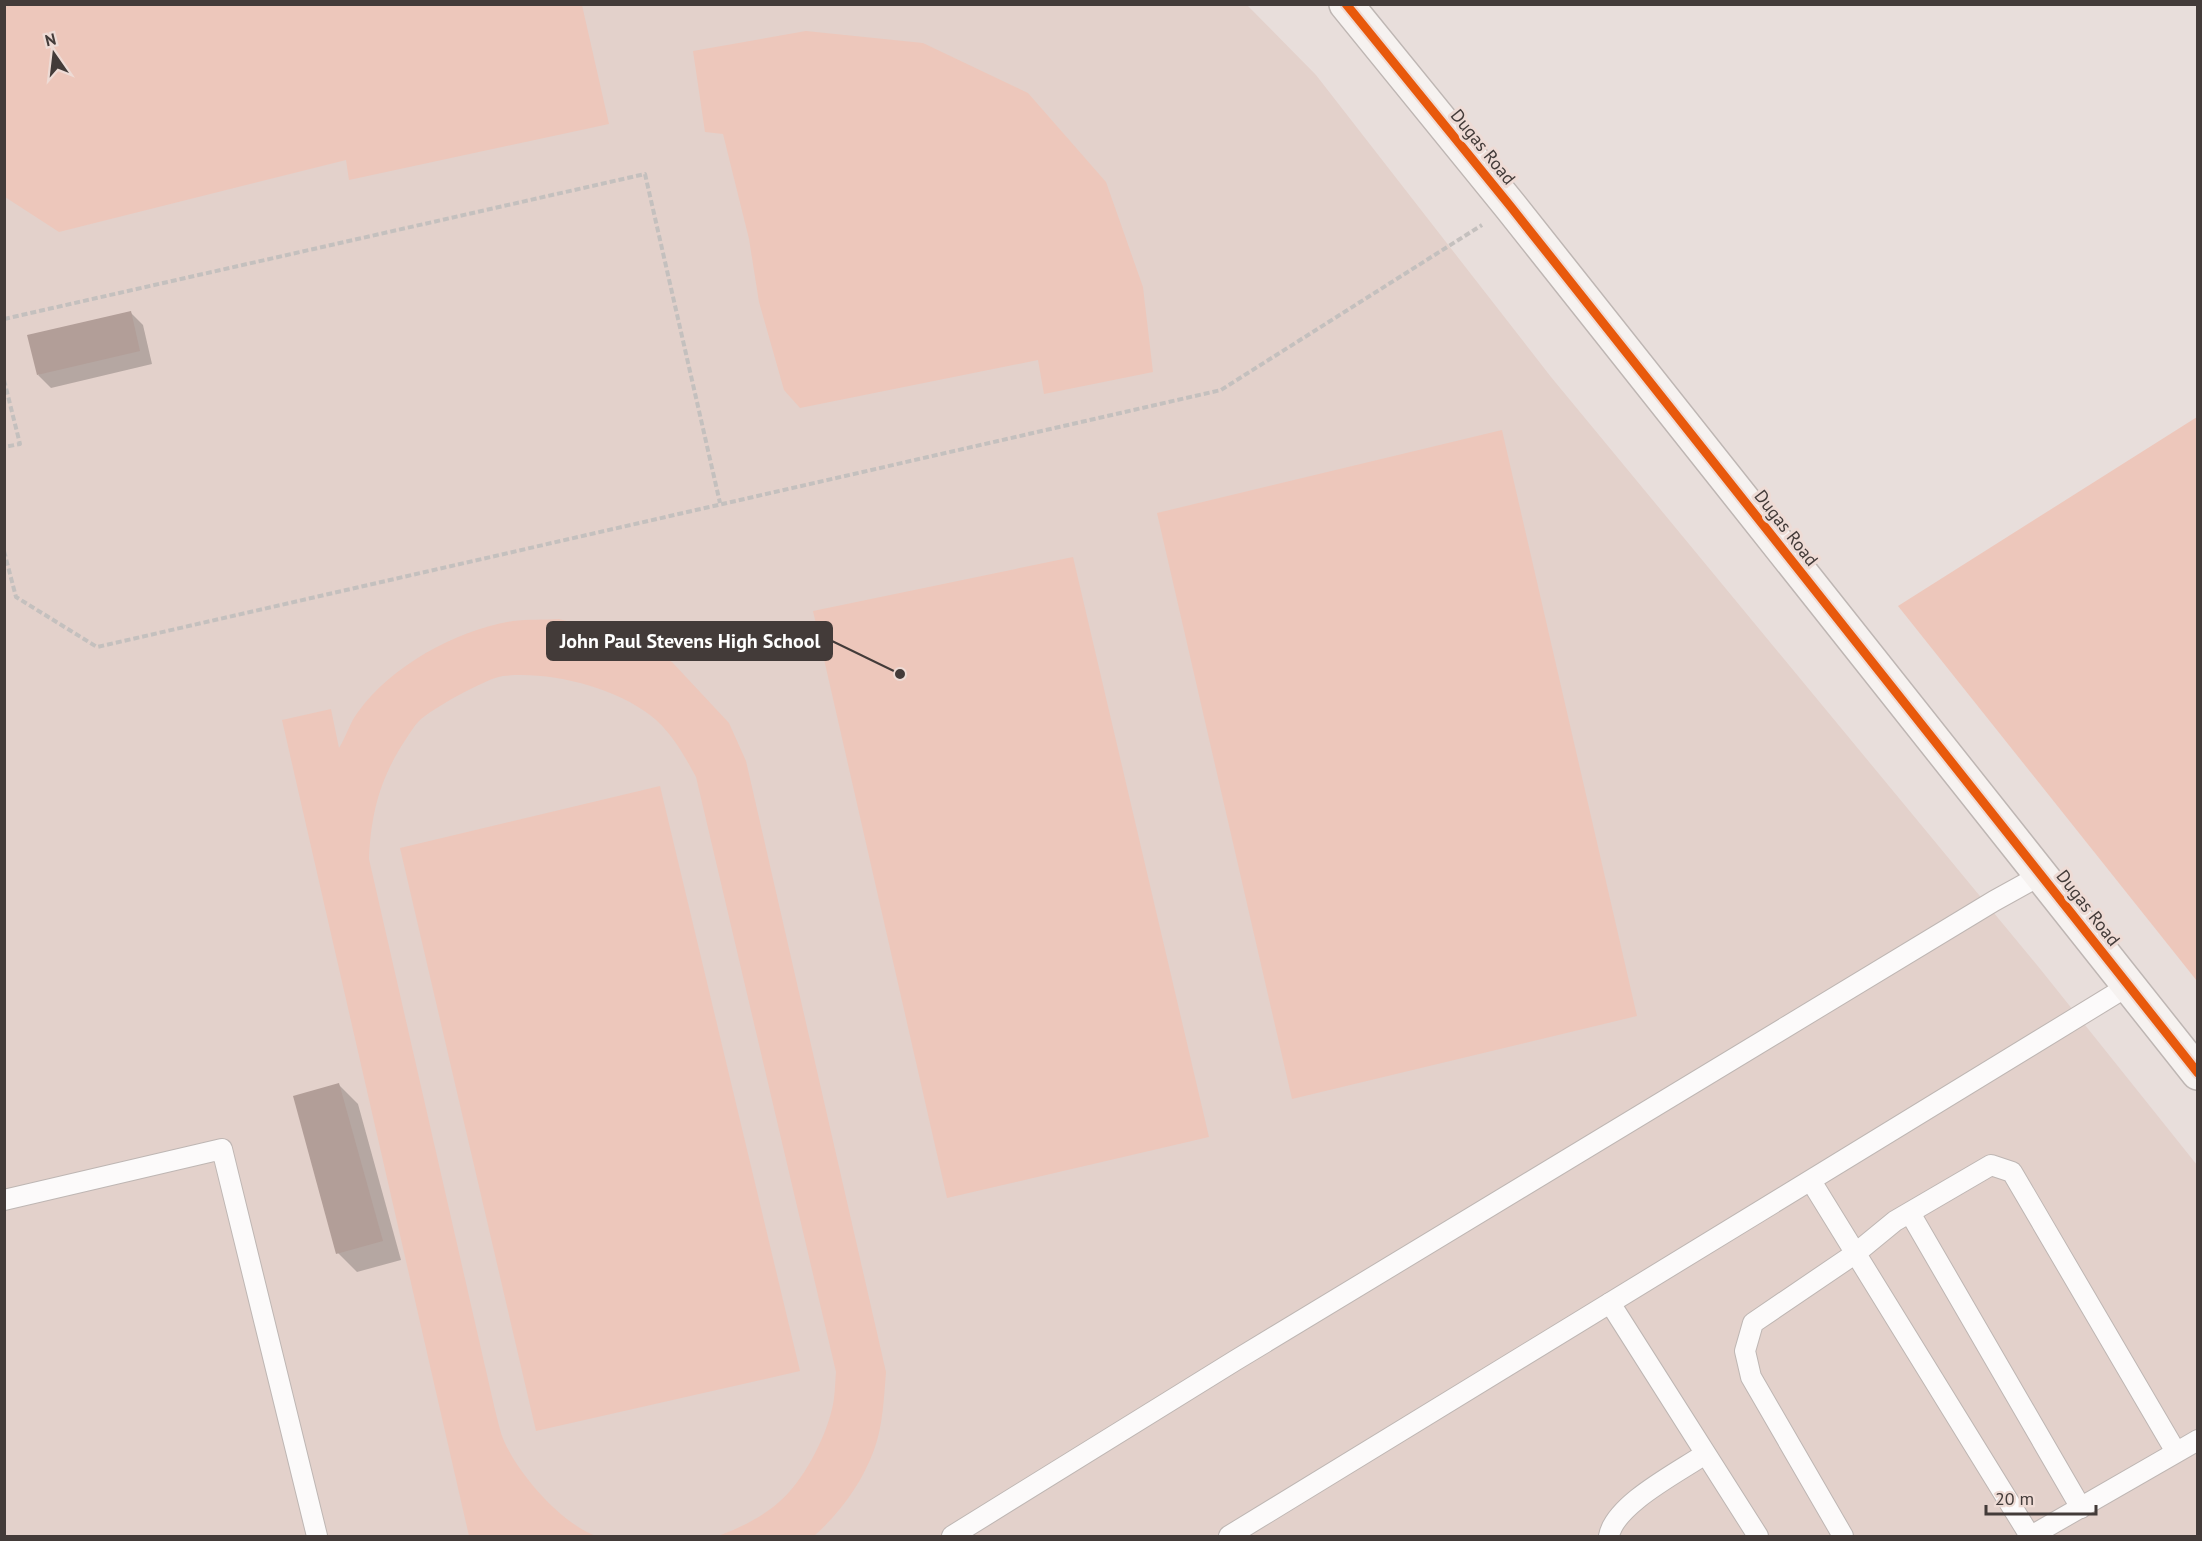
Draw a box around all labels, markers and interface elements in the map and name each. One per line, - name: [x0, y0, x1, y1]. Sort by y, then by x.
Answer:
- north arrow: [24, 24, 84, 84]
- text: N: [43, 28, 58, 50]
- street label: Dugas Road: [1446, 104, 1521, 189]
- street label: Dugas Road: [1749, 485, 1823, 570]
- callout: John Paul Stevens High School: [547, 622, 832, 660]
- text: John Paul Stevens High School: [559, 628, 820, 654]
- street label: Dugas Road: [2051, 865, 2125, 950]
- scale bar: [1986, 1478, 2096, 1516]
- text: 20 m: [1995, 1487, 2034, 1510]

